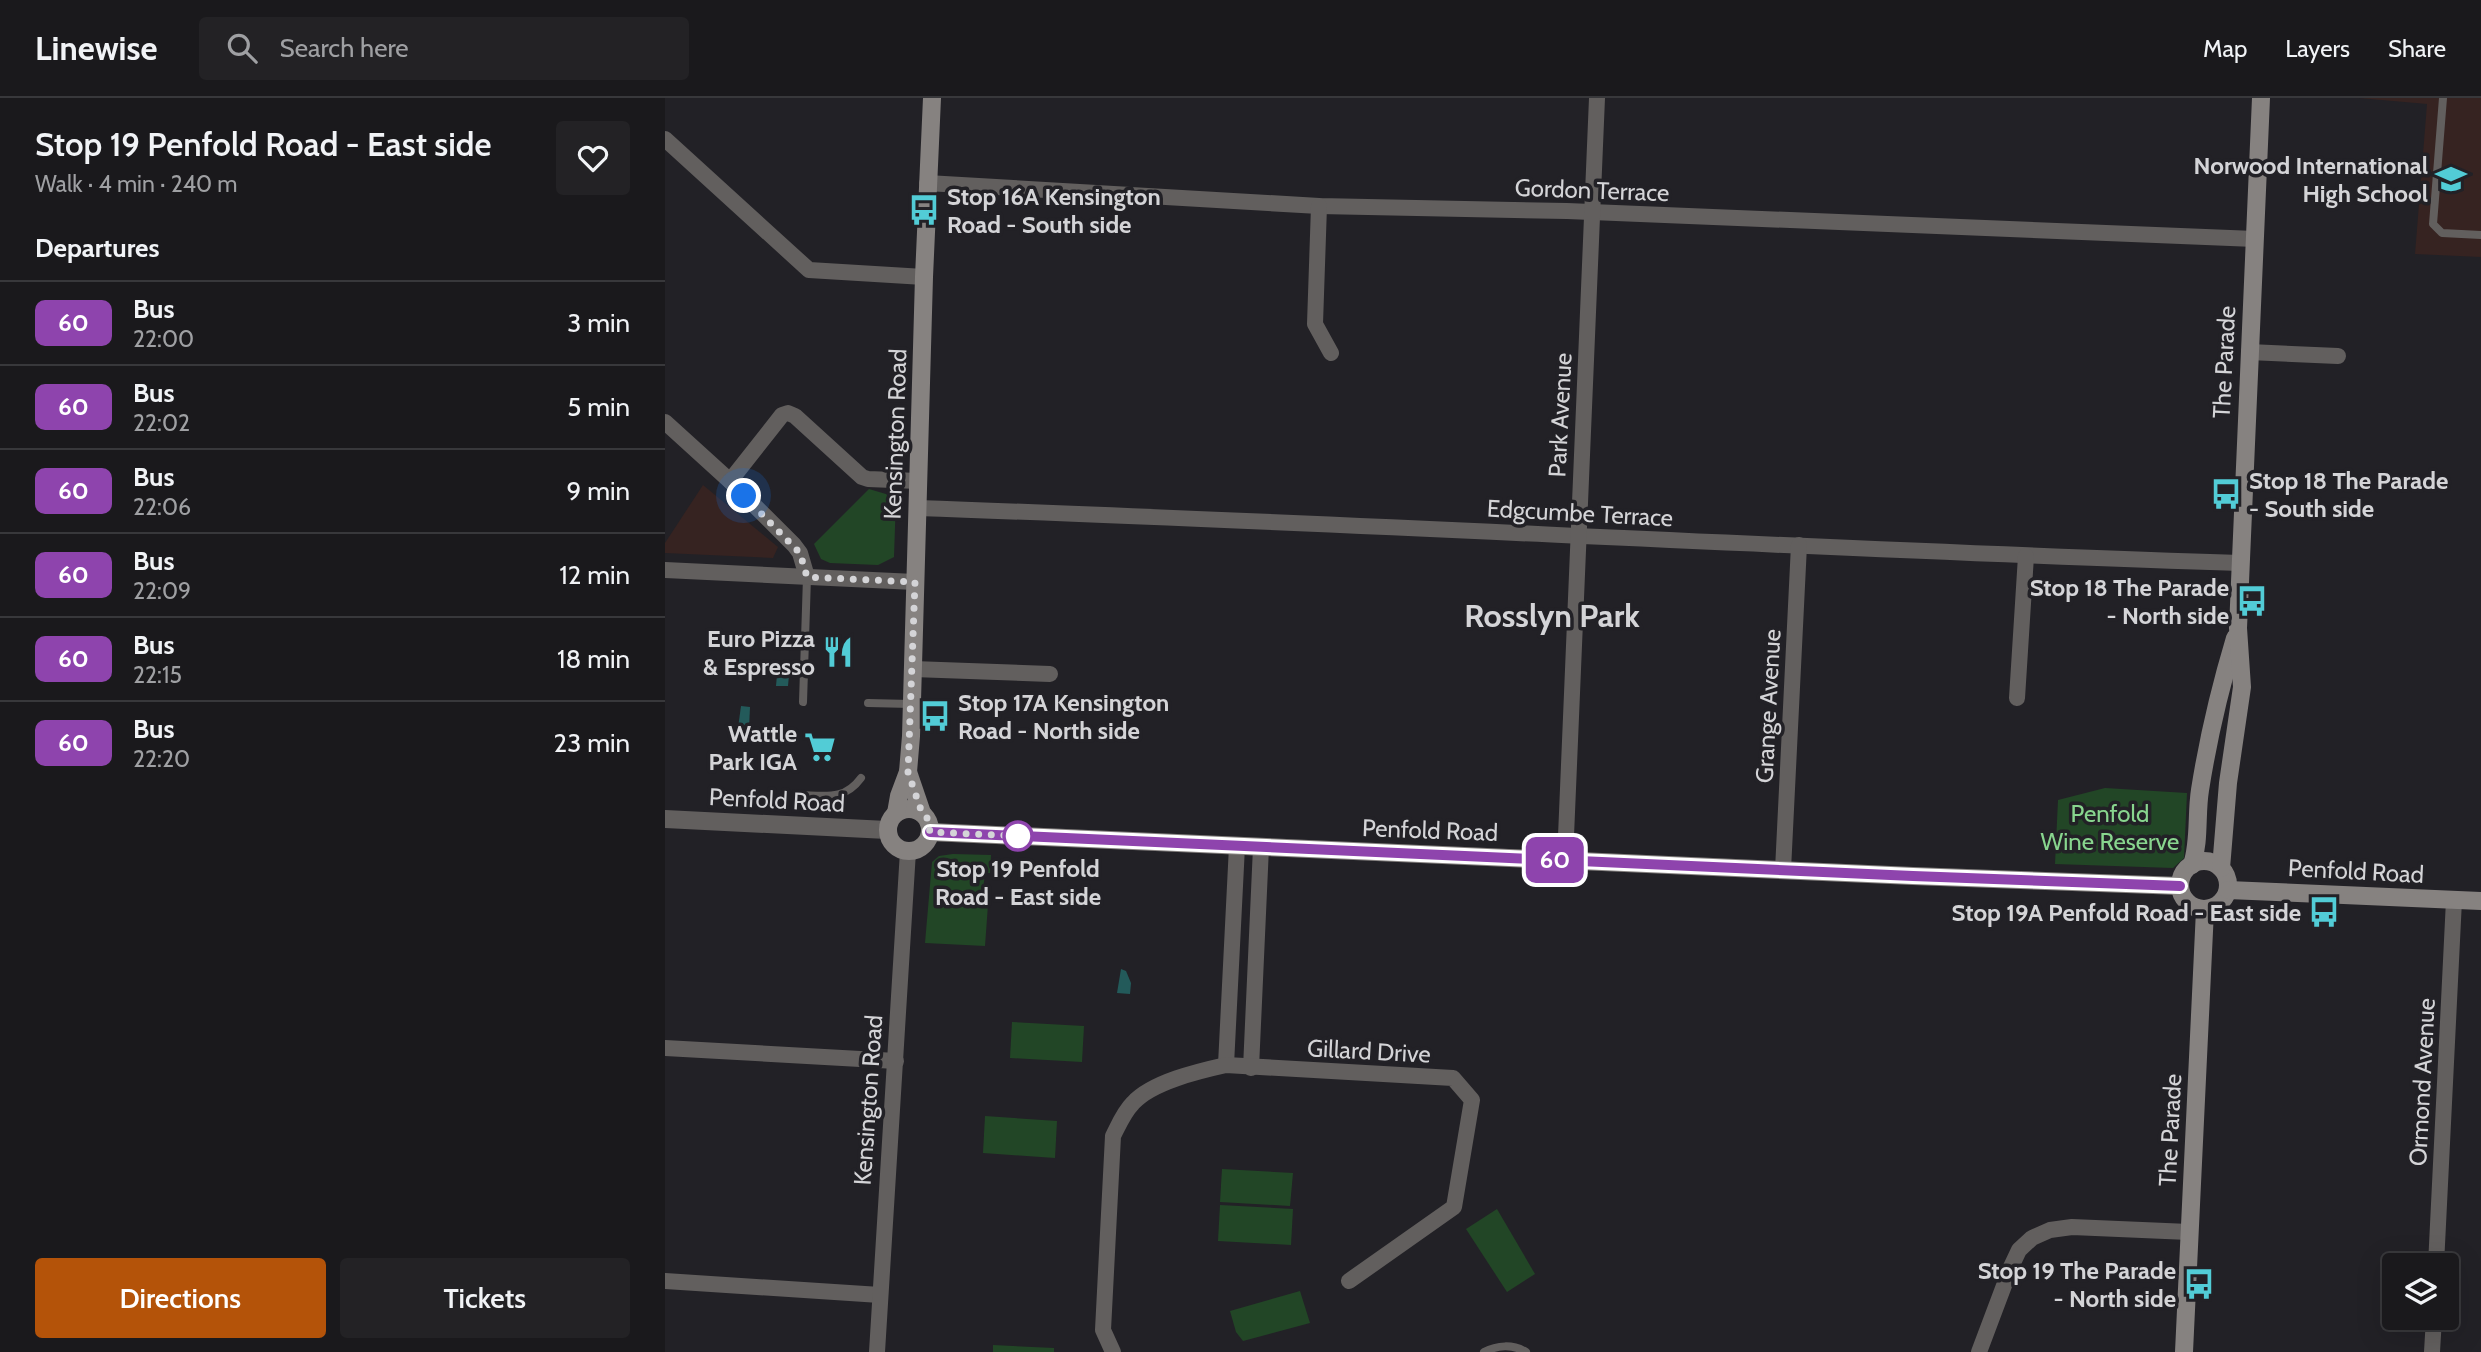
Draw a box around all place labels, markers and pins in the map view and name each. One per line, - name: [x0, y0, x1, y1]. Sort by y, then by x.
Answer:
- place label: Norwood International High School: [2194, 151, 2428, 208]
- school or university icon: Norwood International High School: [2434, 162, 2468, 196]
- place label: Stop 16A Kensington Road - South side: [947, 182, 1161, 239]
- bus stop icon: Stop 16A Kensington Road - South side: [907, 193, 941, 227]
- place label: Stop 18 The Parade - South side: [2249, 466, 2448, 523]
- bus stop icon: Stop 18 The Parade - South side: [2209, 477, 2243, 511]
- place label: Stop 18 The Parade - North side: [2030, 573, 2229, 630]
- bus stop icon: Stop 18 The Parade - North side: [2235, 584, 2269, 618]
- place label: Euro Pizza & Espresso: [703, 624, 815, 681]
- restaurant icon: Euro Pizza & Espresso: [821, 635, 855, 669]
- place label: Stop 17A Kensington Road - North side: [958, 688, 1169, 745]
- bus stop icon: Stop 17A Kensington Road - North side: [918, 699, 952, 733]
- place label: Wattle Park IGA: [708, 719, 797, 776]
- supermarket icon: Wattle Park IGA: [803, 730, 837, 764]
- marker: Stop 19 Penfold Road - East side: [1003, 821, 1033, 851]
- place label: Stop 19 Penfold Road - East side: [935, 854, 1101, 911]
- bus stop icon: Stop 19A Penfold Road - East side: [2307, 895, 2341, 929]
- place label: Stop 19A Penfold Road - East side: [1952, 898, 2301, 927]
- place label: Stop 19 The Parade - North side: [1978, 1256, 2176, 1313]
- bus stop icon: Stop 19 The Parade - North side: [2182, 1267, 2216, 1301]

